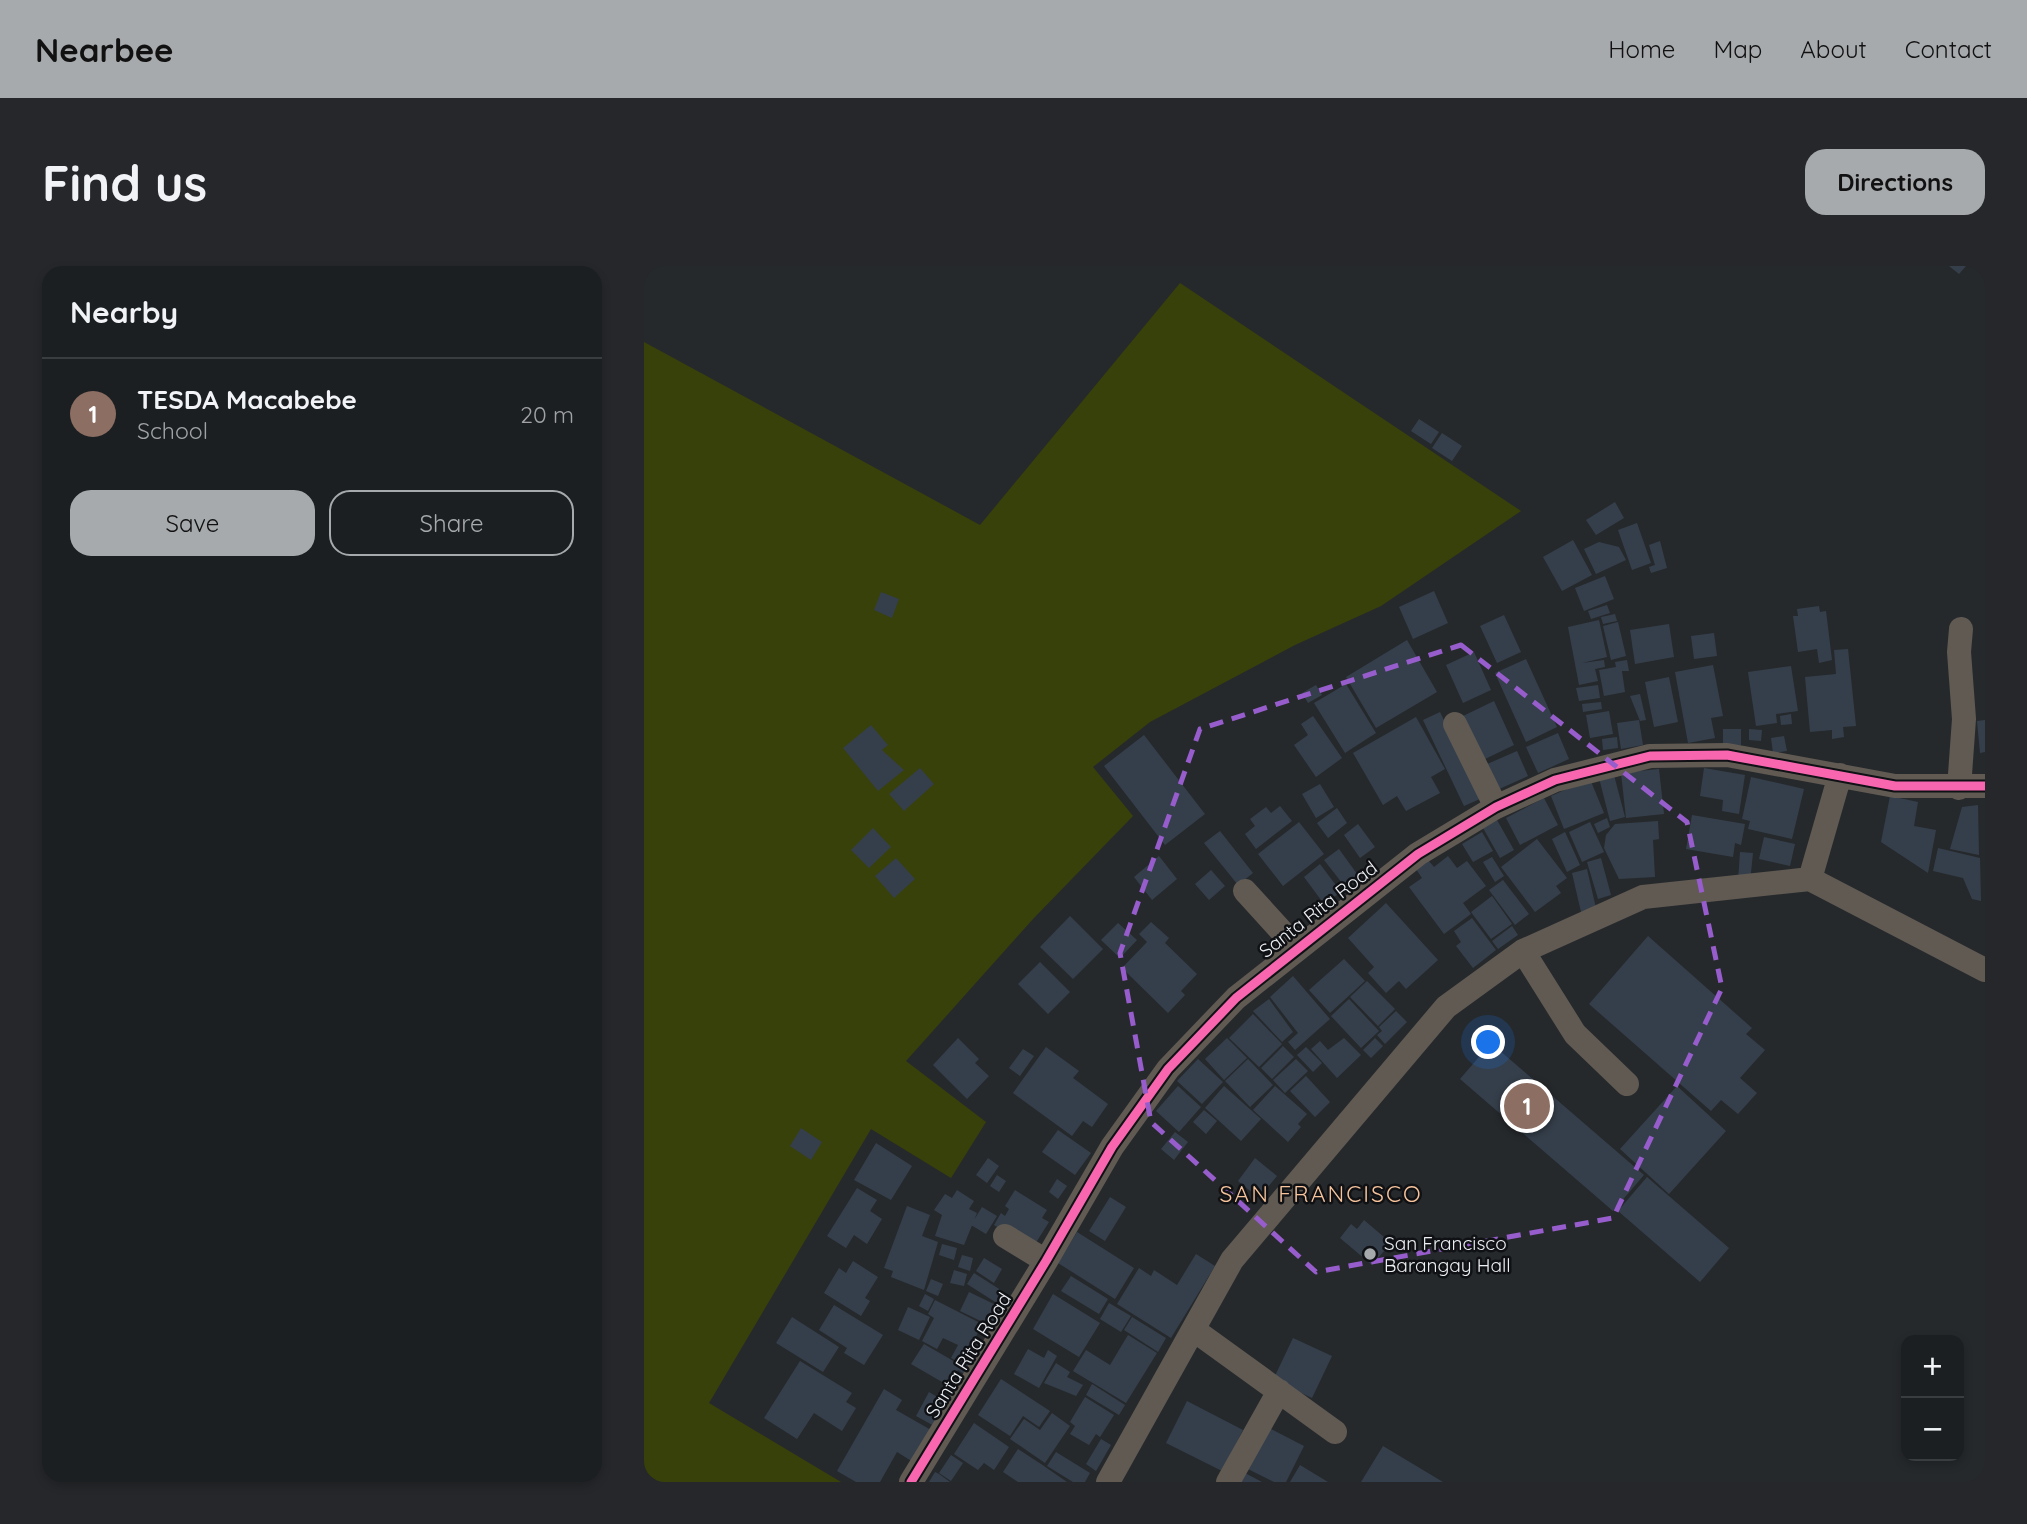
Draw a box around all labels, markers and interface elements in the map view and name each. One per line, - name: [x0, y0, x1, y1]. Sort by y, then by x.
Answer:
- text: Nearbee: [35, 29, 174, 70]
- text: Home: [1608, 34, 1675, 64]
- text: Map: [1713, 34, 1762, 64]
- text: About: [1800, 34, 1867, 64]
- text: Contact: [1905, 34, 1992, 64]
- button: Directions: [1805, 149, 1985, 215]
- text: Find us: [42, 152, 207, 213]
- text: Nearby: [70, 293, 178, 331]
- text: TESDA Macabebe: [137, 383, 357, 416]
- text: 1: [89, 400, 97, 429]
- text: 20 m: [520, 400, 574, 429]
- text: School: [137, 416, 208, 445]
- button: Save: [70, 490, 315, 556]
- button: Share: [329, 490, 574, 556]
- street label: Santa Rita Road: [1254, 855, 1382, 963]
- your location: [1471, 1025, 1505, 1059]
- pin: 1: [1504, 1080, 1550, 1132]
- district label: SAN FRANCISCO: [1219, 1179, 1423, 1208]
- place label: San Francisco Barangay Hall: [1384, 1231, 1511, 1277]
- marker: San Francisco Barangay Hall: [1362, 1246, 1378, 1262]
- street label: Santa Rita Road: [920, 1288, 1016, 1422]
- map controls: [1901, 1335, 1964, 1461]
- button: +: [1901, 1335, 1964, 1398]
- button: −: [1901, 1398, 1964, 1461]

